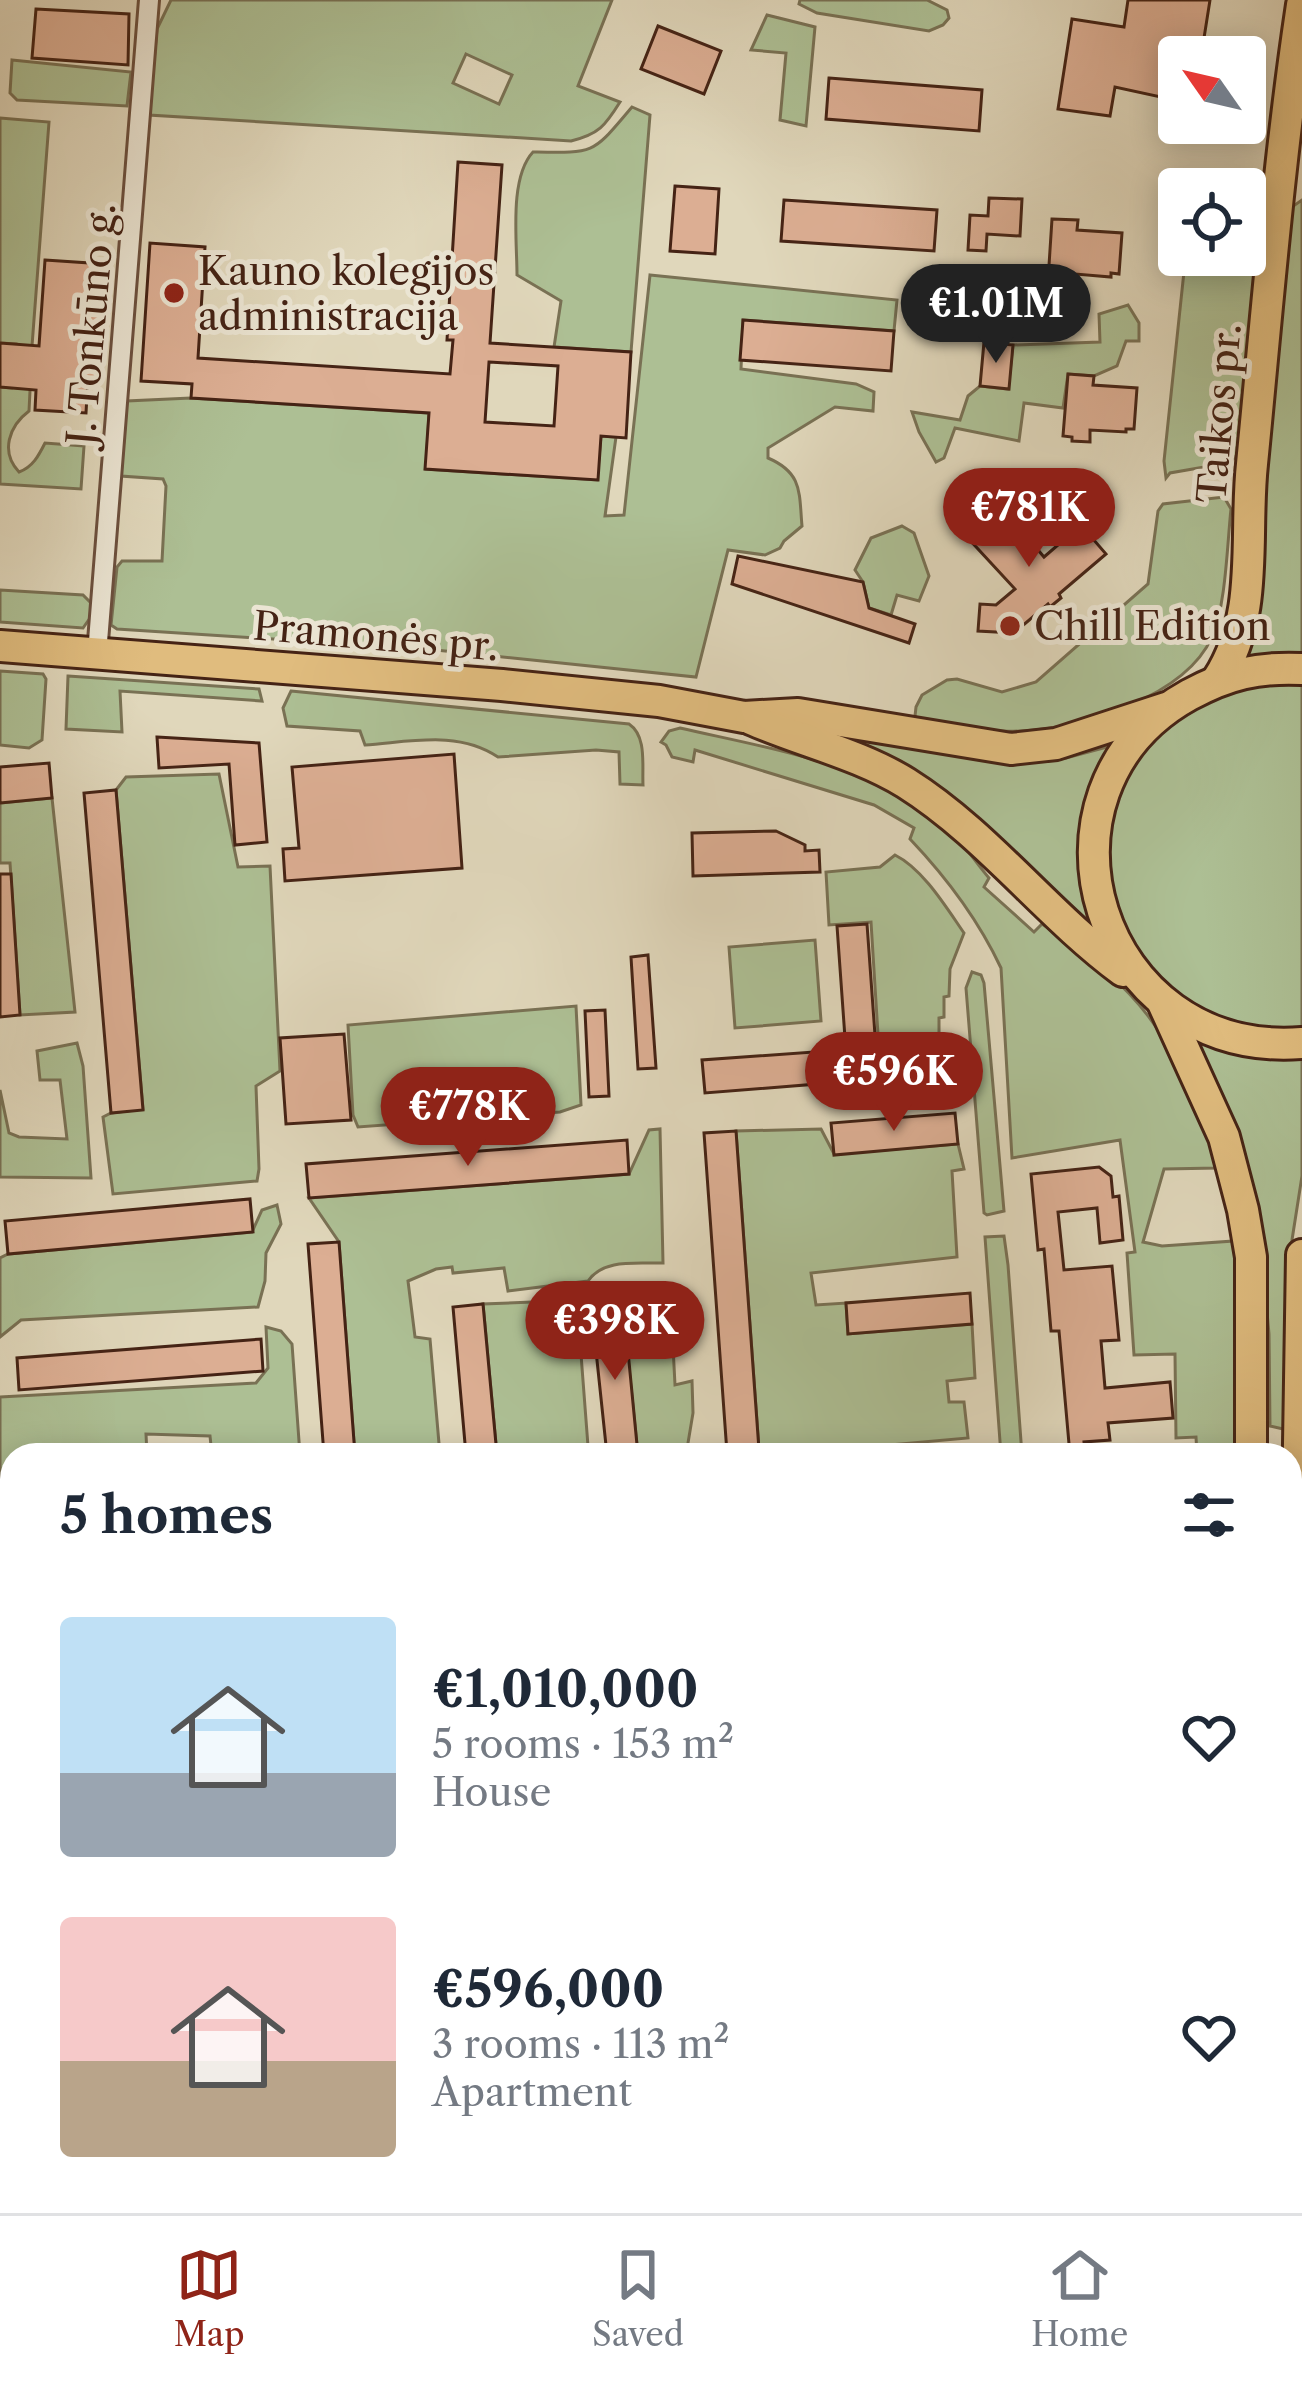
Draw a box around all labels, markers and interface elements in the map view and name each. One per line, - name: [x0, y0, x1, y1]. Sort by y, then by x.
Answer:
- north arrow: [1158, 36, 1266, 144]
- map controls: [1158, 36, 1266, 276]
- button: locate: [1158, 168, 1266, 276]
- street label: J. Tonkūno g.: [56, 201, 125, 453]
- place label: Kauno kolegijos administracija: [198, 247, 494, 340]
- pin: €1.01M: [898, 264, 1094, 366]
- text: €1.01M: [928, 279, 1064, 327]
- marker: Kauno kolegijos administracija: [161, 280, 187, 306]
- street label: Taikos pr.: [1187, 321, 1251, 505]
- pin: €781K: [945, 468, 1113, 570]
- text: €781K: [970, 483, 1088, 531]
- street label: Pramonės pr.: [251, 601, 501, 671]
- place label: Chill Edition: [1034, 602, 1270, 650]
- marker: Chill Edition: [997, 613, 1023, 639]
- pin: €596K: [810, 1032, 978, 1134]
- text: €596K: [832, 1047, 956, 1095]
- pin: €778K: [384, 1067, 552, 1169]
- text: €778K: [408, 1082, 528, 1130]
- pin: €398K: [531, 1281, 699, 1383]
- text: €398K: [552, 1296, 678, 1344]
- icon: filters: [1176, 1482, 1242, 1548]
- text: 5 homes: [60, 1484, 273, 1546]
- text: €1,010,000: [432, 1658, 698, 1720]
- icon: home: [156, 1665, 300, 1809]
- icon: heart: [1176, 1704, 1242, 1770]
- text: 5 rooms · 153 m²: [432, 1720, 734, 1768]
- text: House: [432, 1768, 551, 1816]
- text: €596,000: [432, 1958, 664, 2020]
- icon: home: [156, 1965, 300, 2109]
- icon: heart: [1176, 2004, 1242, 2070]
- text: 3 rooms · 113 m²: [432, 2020, 730, 2068]
- text: Apartment: [432, 2068, 632, 2116]
- tab: Map: [174, 2242, 245, 2355]
- tab: Saved: [592, 2242, 684, 2355]
- tab: Home: [1031, 2242, 1128, 2355]

